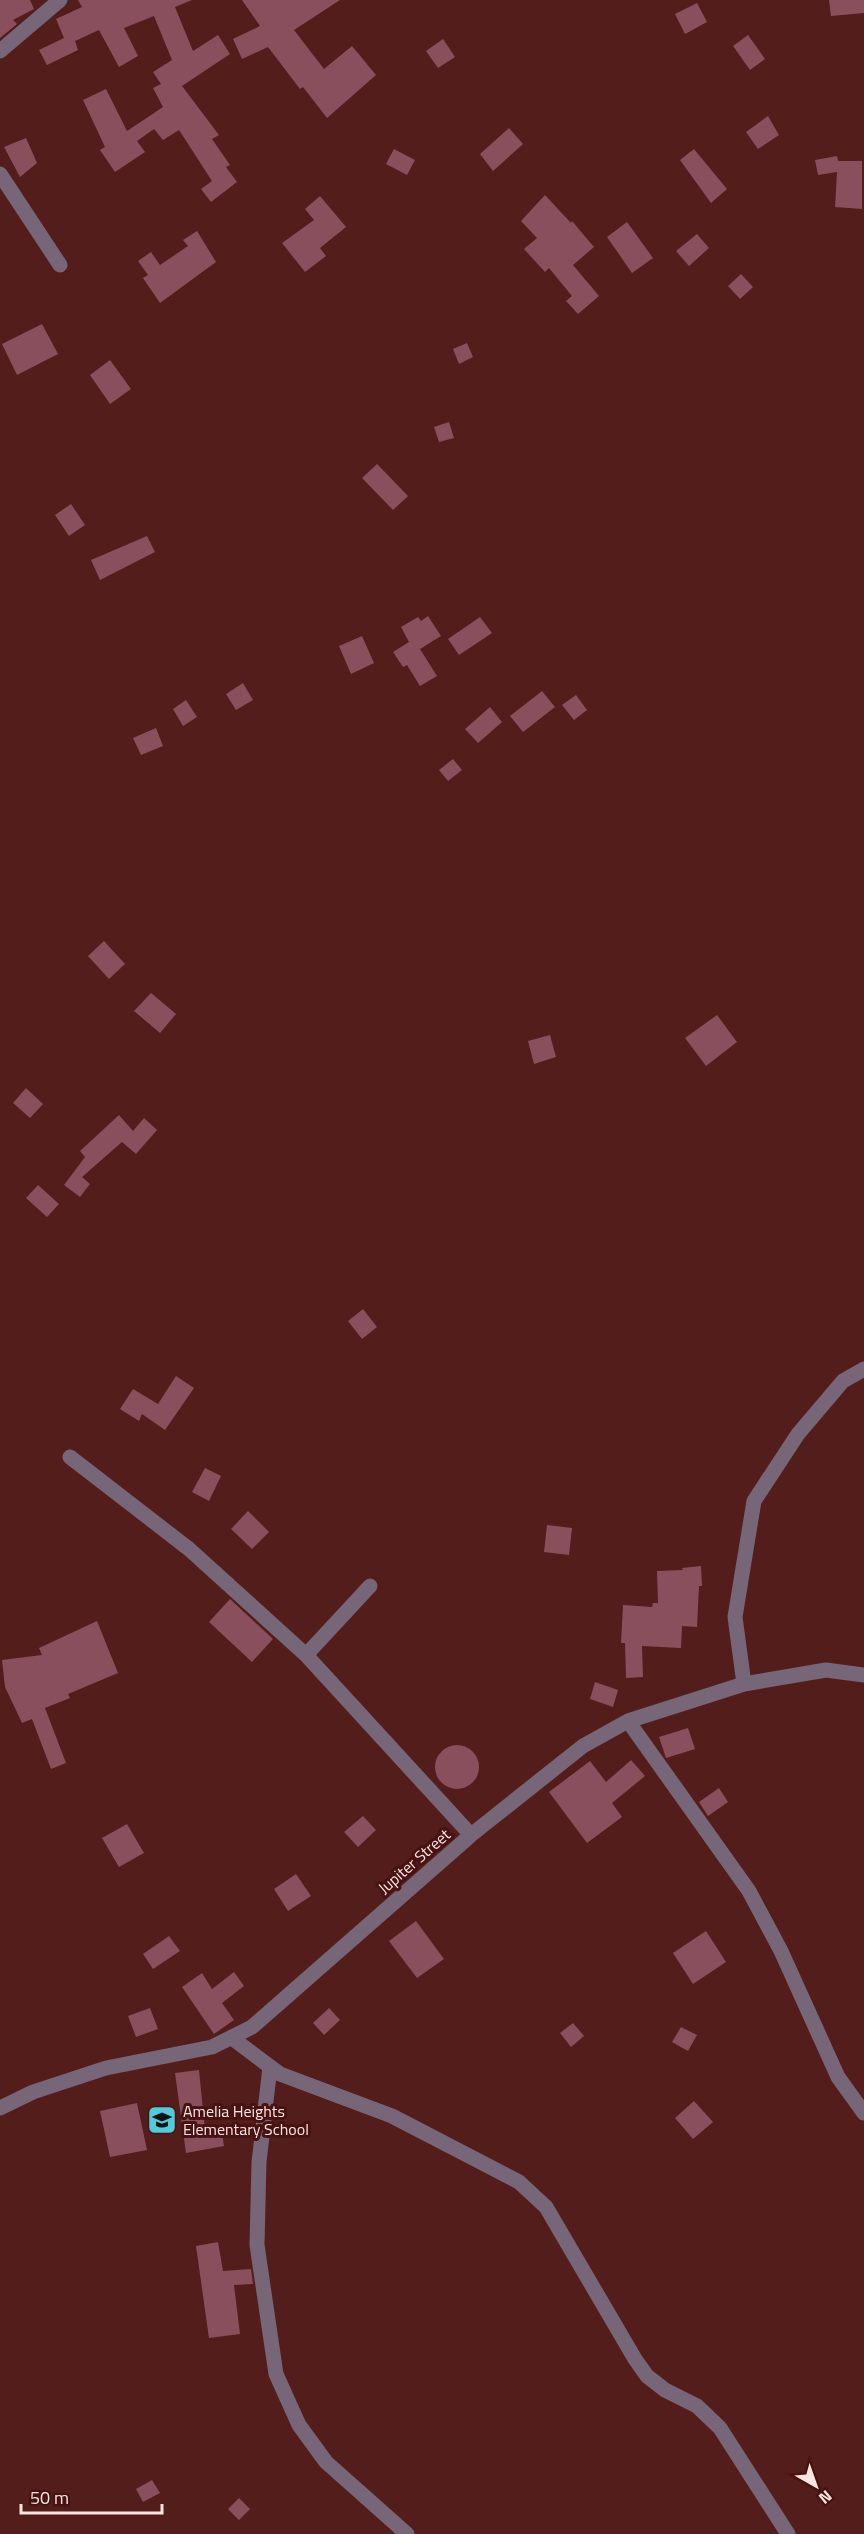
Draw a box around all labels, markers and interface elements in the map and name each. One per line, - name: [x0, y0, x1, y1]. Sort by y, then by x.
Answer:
- street label: Jupiter Street: [373, 1822, 456, 1899]
- place label: Amelia Heights Elementary School: [183, 2099, 309, 2141]
- school or university icon: Amelia Heights Elementary School: [146, 2104, 178, 2136]
- north arrow: [786, 2456, 846, 2516]
- scale bar: [21, 2477, 162, 2515]
- text: 50 m: [30, 2484, 69, 2511]
- text: N: [814, 2485, 838, 2510]

